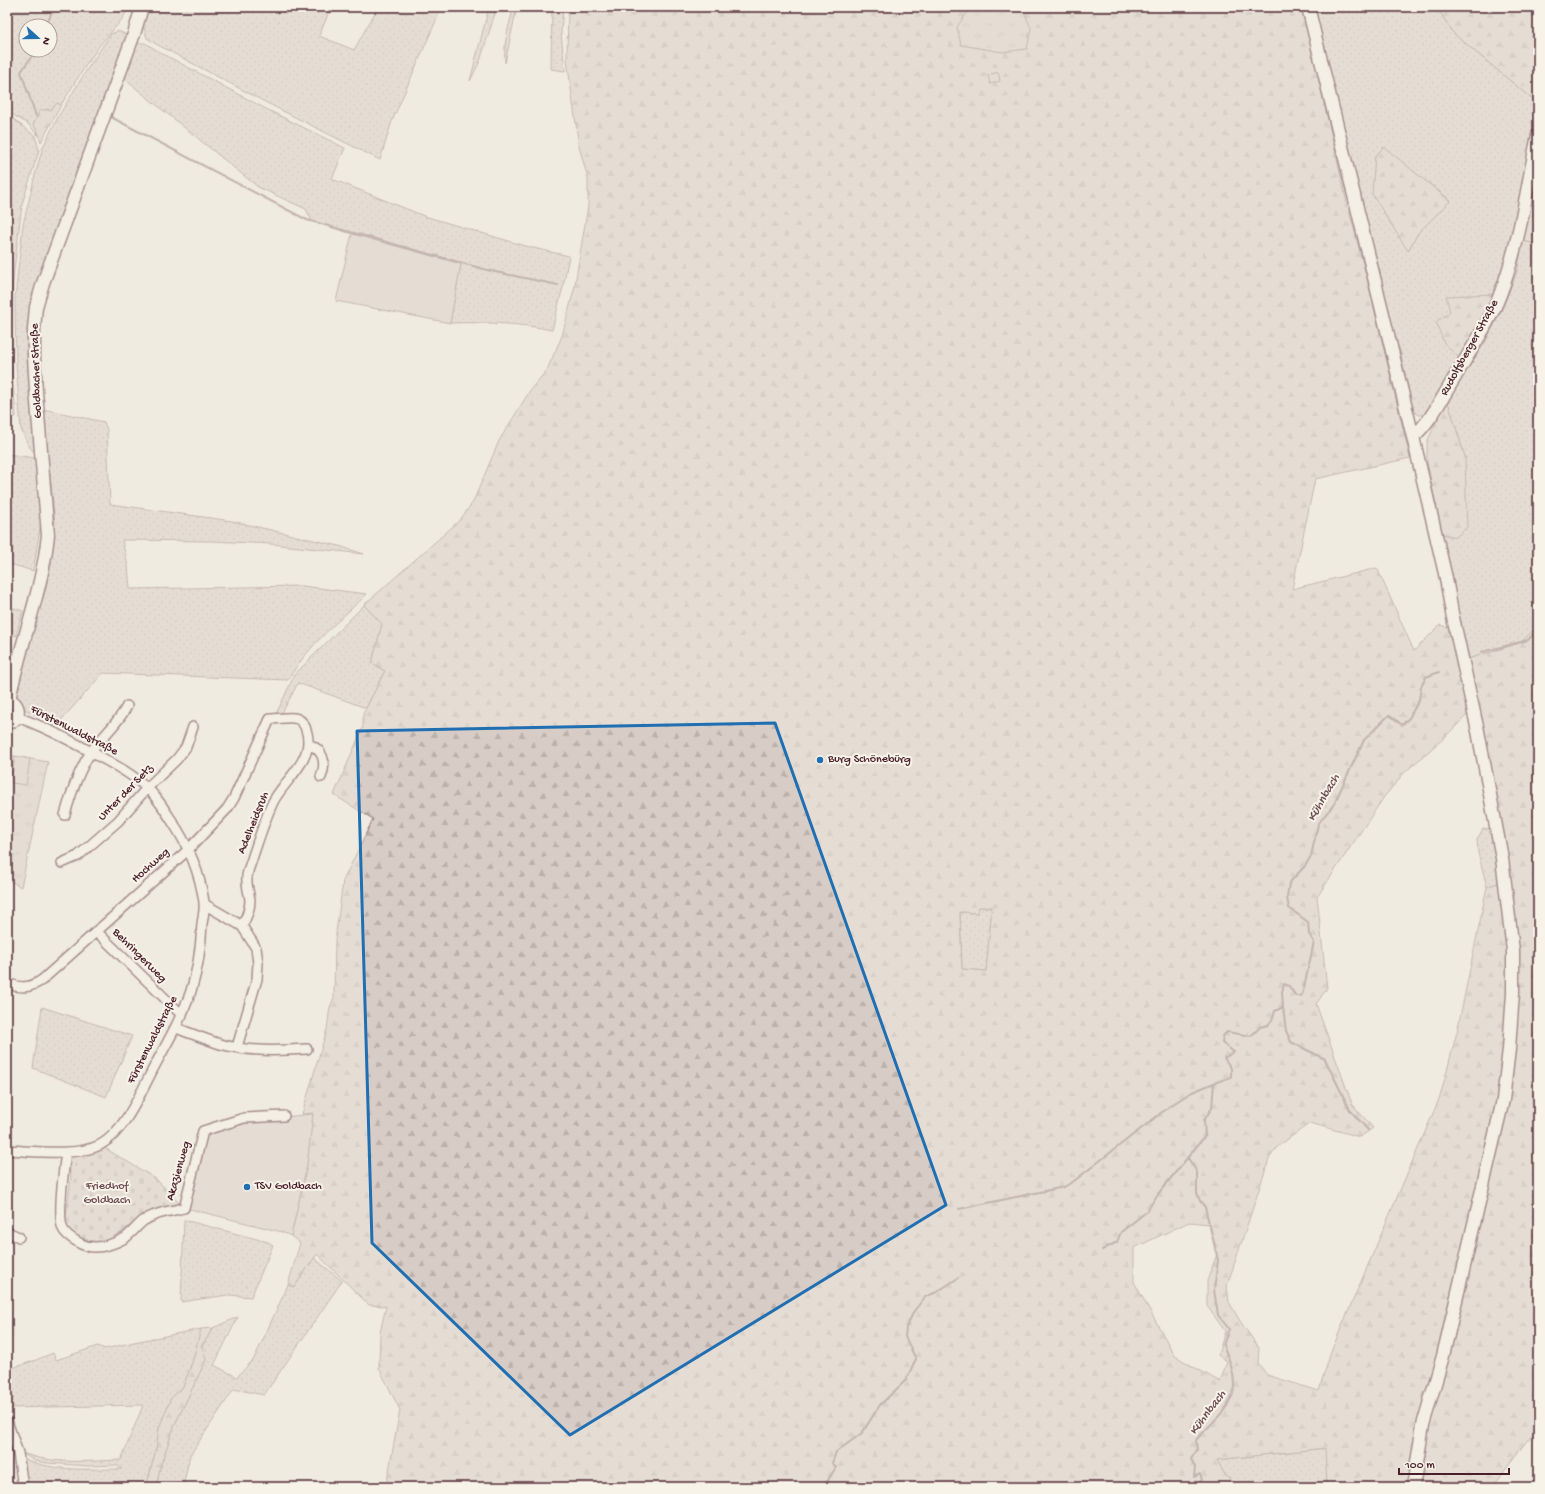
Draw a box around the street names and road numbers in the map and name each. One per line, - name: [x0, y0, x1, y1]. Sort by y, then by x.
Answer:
- street label: Rudolfsberger Straße: [1438, 297, 1503, 398]
- street label: Goldbacher Straße: [28, 322, 46, 419]
- street label: Fürstenwaldstraße: [27, 702, 121, 760]
- street label: Unter der Setz: [96, 761, 157, 824]
- street label: Adelheidsruh: [235, 789, 273, 856]
- street label: Hochweg: [129, 845, 173, 887]
- street label: Behringerweg: [108, 925, 169, 986]
- street label: Fürstenwaldstraße: [124, 993, 182, 1087]
- street label: Akazienweg: [164, 1139, 194, 1202]

